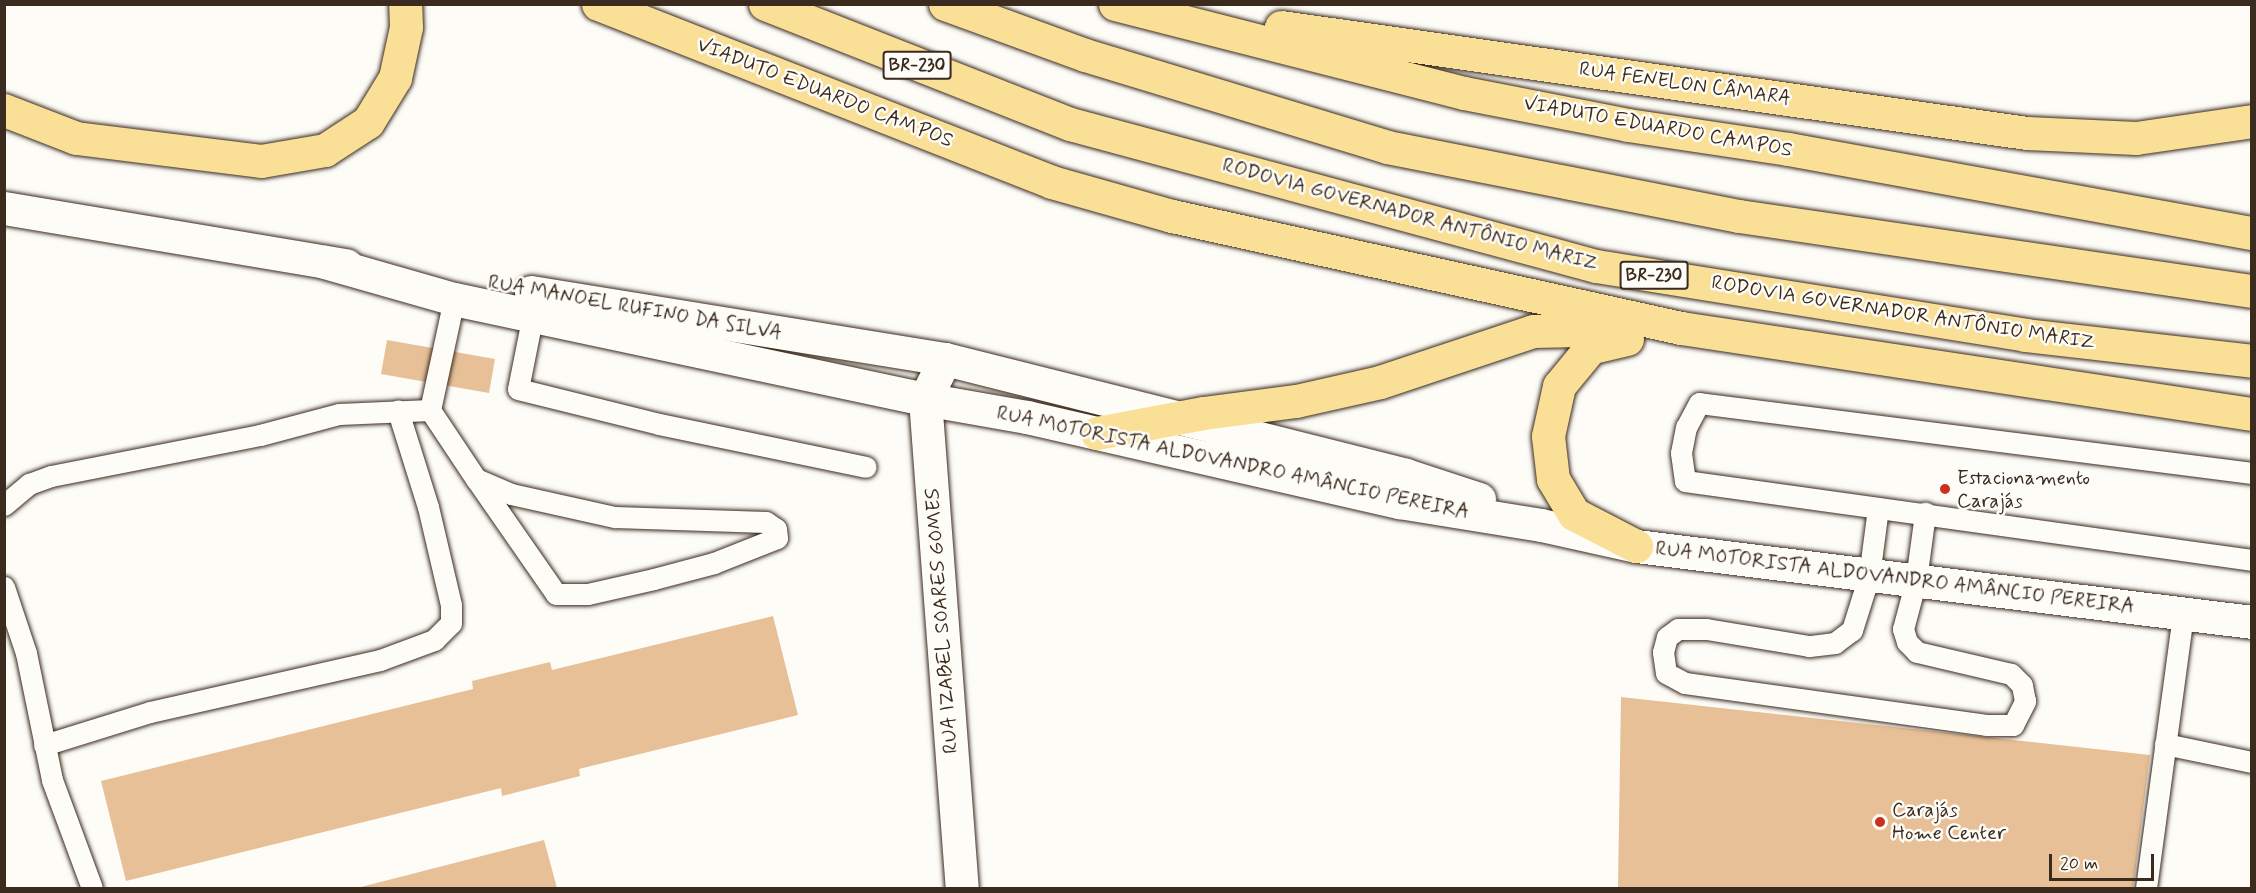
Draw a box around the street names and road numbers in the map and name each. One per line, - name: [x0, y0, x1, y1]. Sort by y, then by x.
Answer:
- street label: VIADUTO EDUARDO CAMPOS: [695, 33, 955, 153]
- road number: BR-230: [882, 50, 952, 80]
- street label: RUA FENELON CÂMARA: [1576, 57, 1794, 111]
- street label: VIADUTO EDUARDO CAMPOS: [1523, 92, 1793, 162]
- street label: RODOVIA GOVERNADOR ANTÔNIO MARIZ: [1217, 153, 1603, 277]
- road number: BR-230: [1620, 260, 1688, 290]
- street label: RUA MANOEL RUFINO DA SILVA: [486, 270, 784, 346]
- street label: RODOVIA GOVERNADOR ANTÔNIO MARIZ: [1707, 270, 2099, 356]
- street label: RUA MOTORISTA ALDOVANDRO AMÂNCIO PEREIRA: [998, 402, 1468, 524]
- street label: RUA IZABEL SOARES GOMES: [921, 486, 963, 756]
- street label: RUA MOTORISTA ALDOVANDRO AMÂNCIO PEREIRA: [1657, 537, 2133, 619]

